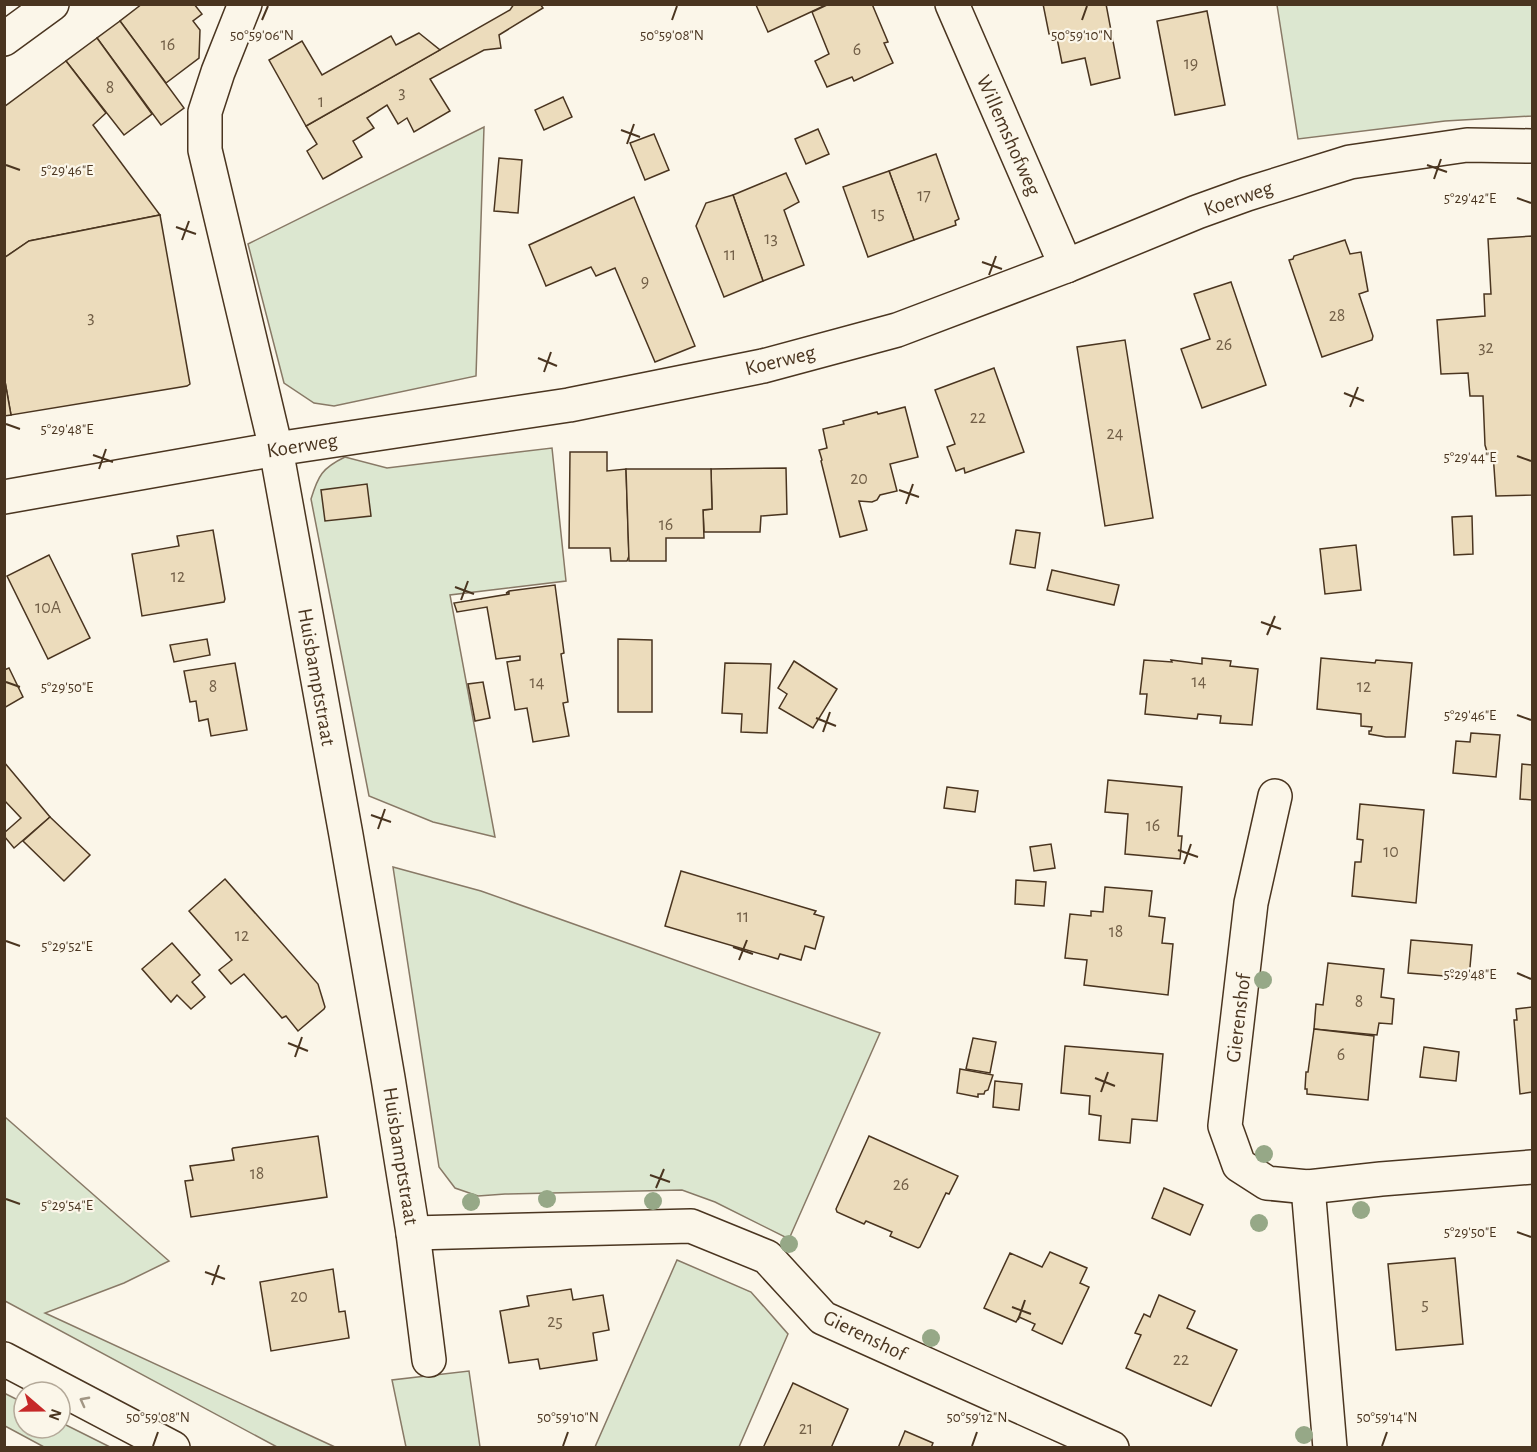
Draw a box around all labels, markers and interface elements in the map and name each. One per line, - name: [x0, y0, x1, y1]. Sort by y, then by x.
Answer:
- text: 50°59'06"N: [230, 28, 294, 43]
- text: 50°59'08"N: [640, 28, 704, 43]
- text: 50°59'10"N: [1051, 28, 1113, 43]
- house number: 16: [161, 36, 175, 54]
- house number: 6: [853, 41, 861, 59]
- house number: 19: [1184, 55, 1198, 73]
- street label: Willemshofweg: [973, 72, 1045, 199]
- house number: 8: [106, 79, 114, 97]
- house number: 3: [398, 84, 406, 102]
- house number: 1: [318, 93, 324, 111]
- text: 5°29'46"E: [41, 163, 93, 178]
- street label: Koerweg: [1201, 177, 1276, 220]
- house number: 17: [917, 187, 931, 205]
- text: 5°29'42"E: [1444, 191, 1496, 206]
- house number: 15: [871, 205, 885, 223]
- house number: 13: [764, 230, 778, 248]
- house number: 11: [724, 246, 736, 264]
- house number: 9: [641, 273, 649, 291]
- house number: 28: [1329, 307, 1345, 325]
- house number: 3: [87, 309, 95, 327]
- house number: 26: [1216, 336, 1232, 354]
- house number: 32: [1478, 339, 1494, 357]
- street label: Koerweg: [743, 341, 818, 379]
- house number: 22: [970, 409, 986, 427]
- text: 5°29'48"E: [41, 422, 93, 437]
- house number: 24: [1107, 425, 1124, 443]
- street label: Koerweg: [265, 429, 340, 461]
- text: 5°29'44"E: [1444, 450, 1496, 465]
- house number: 20: [850, 470, 868, 488]
- house number: 16: [659, 516, 673, 534]
- house number: 12: [171, 568, 185, 586]
- house number: 10A: [35, 599, 62, 617]
- street label: Huisbamptstraat: [294, 607, 339, 748]
- house number: 14: [1192, 673, 1207, 691]
- house number: 14: [530, 674, 545, 692]
- house number: 8: [209, 678, 217, 696]
- house number: 12: [1357, 678, 1371, 696]
- text: 5°29'50"E: [41, 680, 93, 695]
- text: 5°29'46"E: [1444, 708, 1496, 723]
- house number: 16: [1146, 817, 1160, 835]
- house number: 10: [1383, 843, 1399, 861]
- house number: 11: [737, 908, 749, 926]
- house number: 18: [1109, 923, 1123, 941]
- house number: 12: [235, 927, 249, 945]
- text: 5°29'52"E: [41, 939, 93, 954]
- text: 5°29'48"E: [1444, 967, 1496, 982]
- street label: Gierenshof: [1223, 971, 1255, 1064]
- house number: 8: [1355, 993, 1363, 1011]
- house number: 6: [1337, 1046, 1345, 1064]
- street label: Huisbamptstraat: [379, 1086, 422, 1227]
- house number: 18: [250, 1165, 264, 1183]
- house number: 26: [893, 1176, 909, 1194]
- text: 5°29'54"E: [41, 1198, 93, 1213]
- text: 5°29'50"E: [1444, 1225, 1496, 1240]
- house number: 20: [290, 1288, 308, 1306]
- house number: 5: [1421, 1296, 1429, 1314]
- street label: Gierenshof: [820, 1306, 911, 1365]
- house number: 25: [547, 1313, 563, 1331]
- house number: 22: [1173, 1351, 1189, 1369]
- north arrow: [12, 1380, 72, 1440]
- one-way arrow: [80, 1397, 91, 1408]
- text: N: [46, 1407, 65, 1423]
- text: 50°59'08"N: [126, 1410, 190, 1425]
- text: 50°59'10"N: [537, 1410, 599, 1425]
- text: 50°59'12"N: [947, 1410, 1007, 1425]
- text: 50°59'14"N: [1356, 1410, 1418, 1425]
- house number: 21: [799, 1420, 813, 1438]

